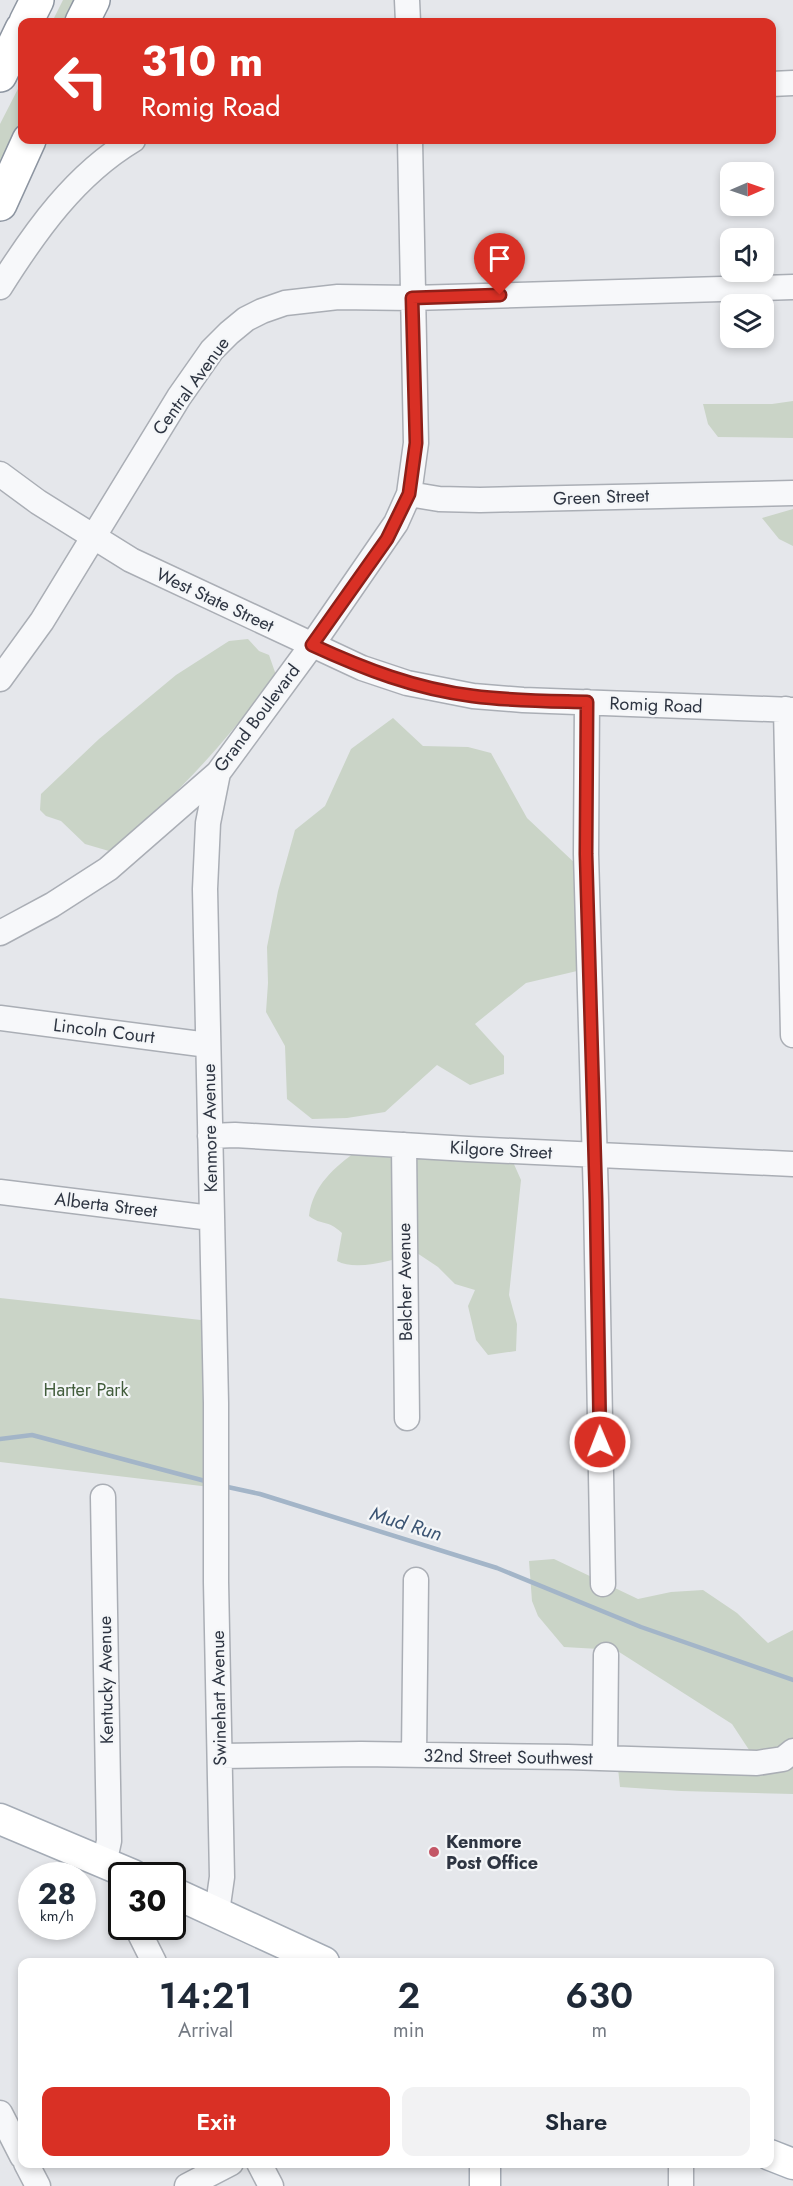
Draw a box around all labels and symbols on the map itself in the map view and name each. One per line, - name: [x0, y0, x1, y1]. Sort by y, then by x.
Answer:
- north arrow: [720, 162, 774, 216]
- pin: [474, 233, 525, 295]
- street label: Central Avenue: [146, 332, 236, 440]
- street label: Green Street: [552, 482, 650, 512]
- street label: West State Street: [152, 561, 279, 639]
- street label: Grand Boulevard: [208, 659, 306, 777]
- street label: Romig Road: [609, 690, 703, 720]
- street label: Lincoln Court: [52, 1012, 157, 1050]
- street label: Kenmore Avenue: [196, 1063, 224, 1193]
- street label: Kilgore Street: [449, 1134, 554, 1166]
- street label: Alberta Street: [53, 1186, 159, 1224]
- street label: Belcher Avenue: [391, 1223, 419, 1341]
- park label: Harter Park: [44, 1377, 129, 1403]
- position arrow: [568, 1410, 632, 1474]
- water label: Mud Run: [366, 1499, 446, 1549]
- street label: Kentucky Avenue: [92, 1616, 120, 1744]
- street label: Swinehart Avenue: [205, 1630, 233, 1766]
- street label: 32nd Street Southwest: [423, 1743, 593, 1771]
- place label: Kenmore Post Office: [446, 1829, 538, 1876]
- marker: Kenmore Post Office: [427, 1845, 441, 1859]
- speed limit sign: 30: [108, 1862, 186, 1940]

